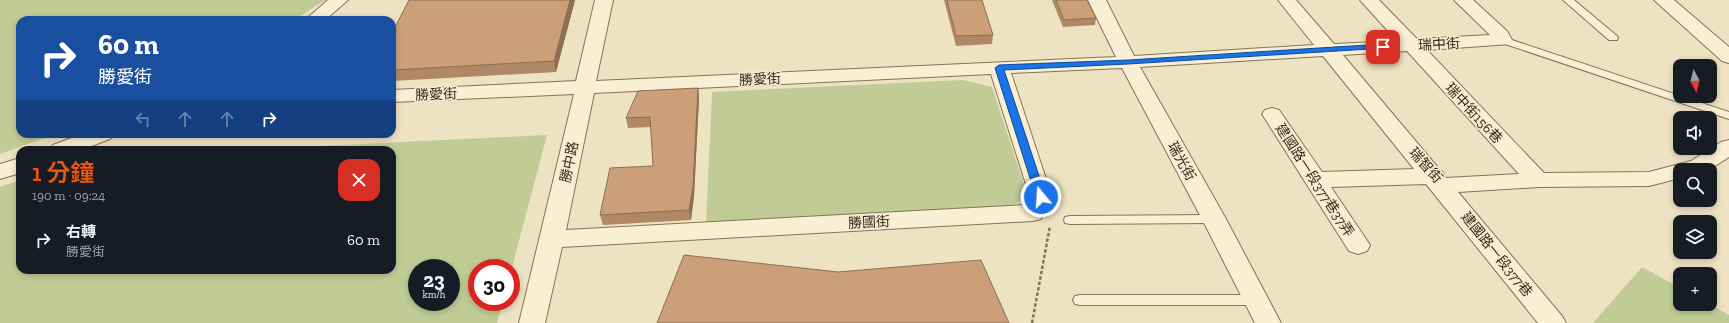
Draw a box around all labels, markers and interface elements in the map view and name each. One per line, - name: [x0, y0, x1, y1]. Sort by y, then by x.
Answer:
- text: 60 m: [98, 28, 159, 61]
- pin: [1366, 30, 1400, 64]
- icon: right: [32, 32, 84, 84]
- street label: 瑞中街: [1418, 35, 1460, 54]
- icon: arrive: [1372, 36, 1394, 58]
- north arrow: [1673, 59, 1717, 103]
- map controls: [1673, 59, 1717, 311]
- text: 勝愛街: [98, 66, 152, 88]
- street label: 勝愛街: [739, 70, 781, 89]
- street label: 瑞中街156巷: [1442, 80, 1506, 147]
- street label: 勝愛街: [415, 85, 457, 104]
- icon: left: [132, 108, 154, 130]
- icon: ahead: [174, 108, 196, 130]
- icon: ahead: [216, 108, 238, 130]
- icon: right: [258, 108, 280, 130]
- button: sound: [1673, 111, 1717, 155]
- street label: 建國路一段377巷37弄: [1272, 121, 1358, 240]
- street label: 瑞光街: [1164, 139, 1199, 184]
- street label: 勝中路: [557, 140, 582, 184]
- street label: 瑞智街: [1405, 144, 1446, 187]
- text: 1 分鐘: [32, 158, 94, 187]
- button: close: [338, 159, 380, 201]
- button: search: [1673, 163, 1717, 207]
- position arrow: [1020, 176, 1062, 218]
- text: 190 m · 09:24: [32, 188, 105, 203]
- street label: 建國路一段377巷: [1457, 209, 1536, 300]
- street label: 勝國街: [848, 213, 890, 232]
- button: layers: [1673, 215, 1717, 259]
- text: 右轉: [66, 223, 96, 241]
- icon: right: [32, 229, 54, 251]
- text: 60 m: [347, 231, 380, 249]
- text: 勝愛街: [66, 244, 105, 259]
- speed limit sign: 30: [468, 259, 520, 311]
- button: +: [1673, 267, 1717, 311]
- text: 23: [423, 268, 445, 292]
- text: km/h: [423, 289, 445, 301]

